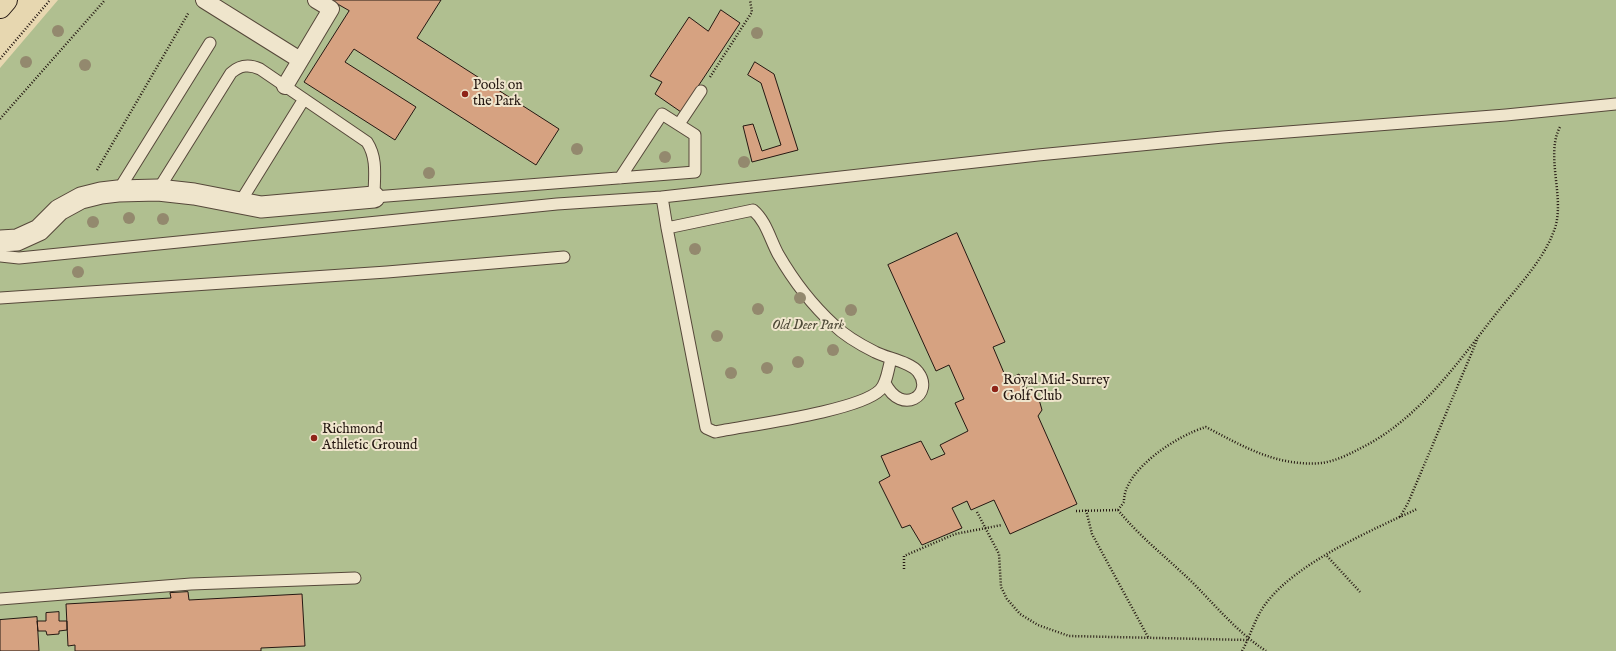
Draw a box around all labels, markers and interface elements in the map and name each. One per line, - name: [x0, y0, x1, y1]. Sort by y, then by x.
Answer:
- place label: Pools on the Park: [473, 78, 523, 110]
- marker: Pools on the Park: [460, 89, 470, 99]
- park label: Old Deer Park: [772, 318, 844, 334]
- place label: Royal Mid-Surrey Golf Club: [1003, 373, 1110, 406]
- marker: Royal Mid-Surrey Golf Club: [990, 384, 1000, 394]
- place label: Richmond Athletic Ground: [322, 422, 417, 454]
- marker: Richmond Athletic Ground: [309, 433, 319, 443]

